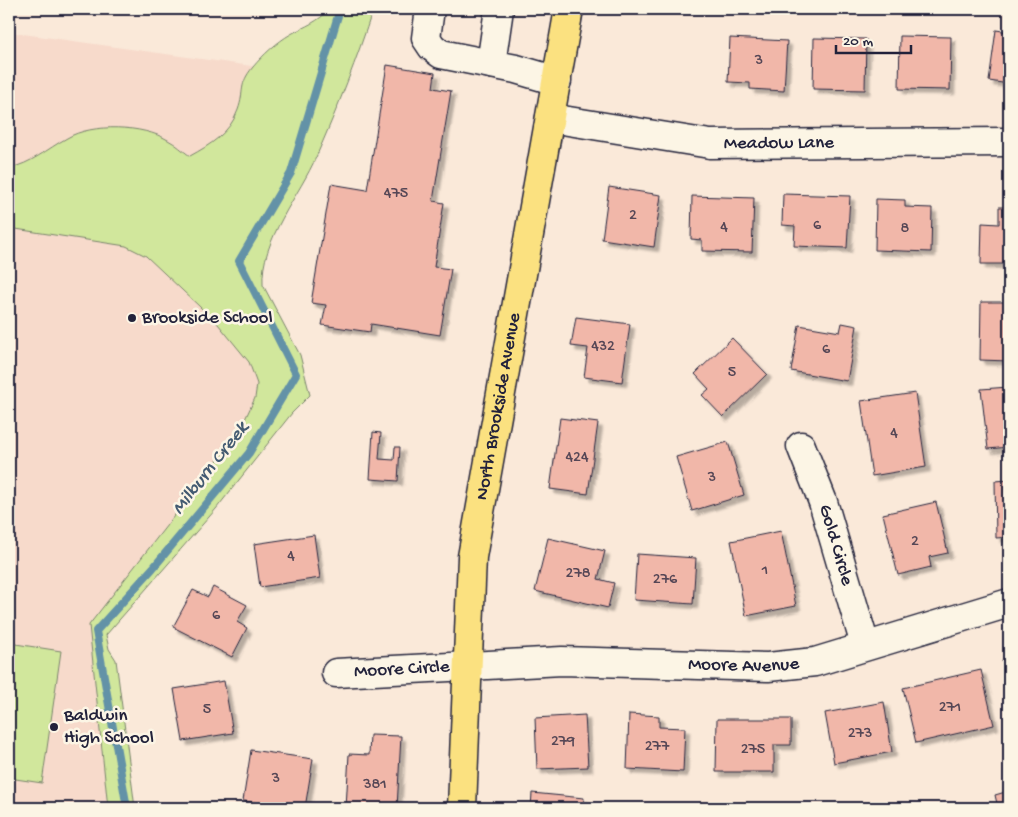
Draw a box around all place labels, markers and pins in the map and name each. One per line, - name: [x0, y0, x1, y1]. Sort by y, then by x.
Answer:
- place label: Brookside School: [141, 307, 273, 330]
- marker: Brookside School: [126, 312, 138, 324]
- place label: Baldwin High School: [63, 705, 154, 750]
- marker: Baldwin High School: [48, 721, 60, 733]

